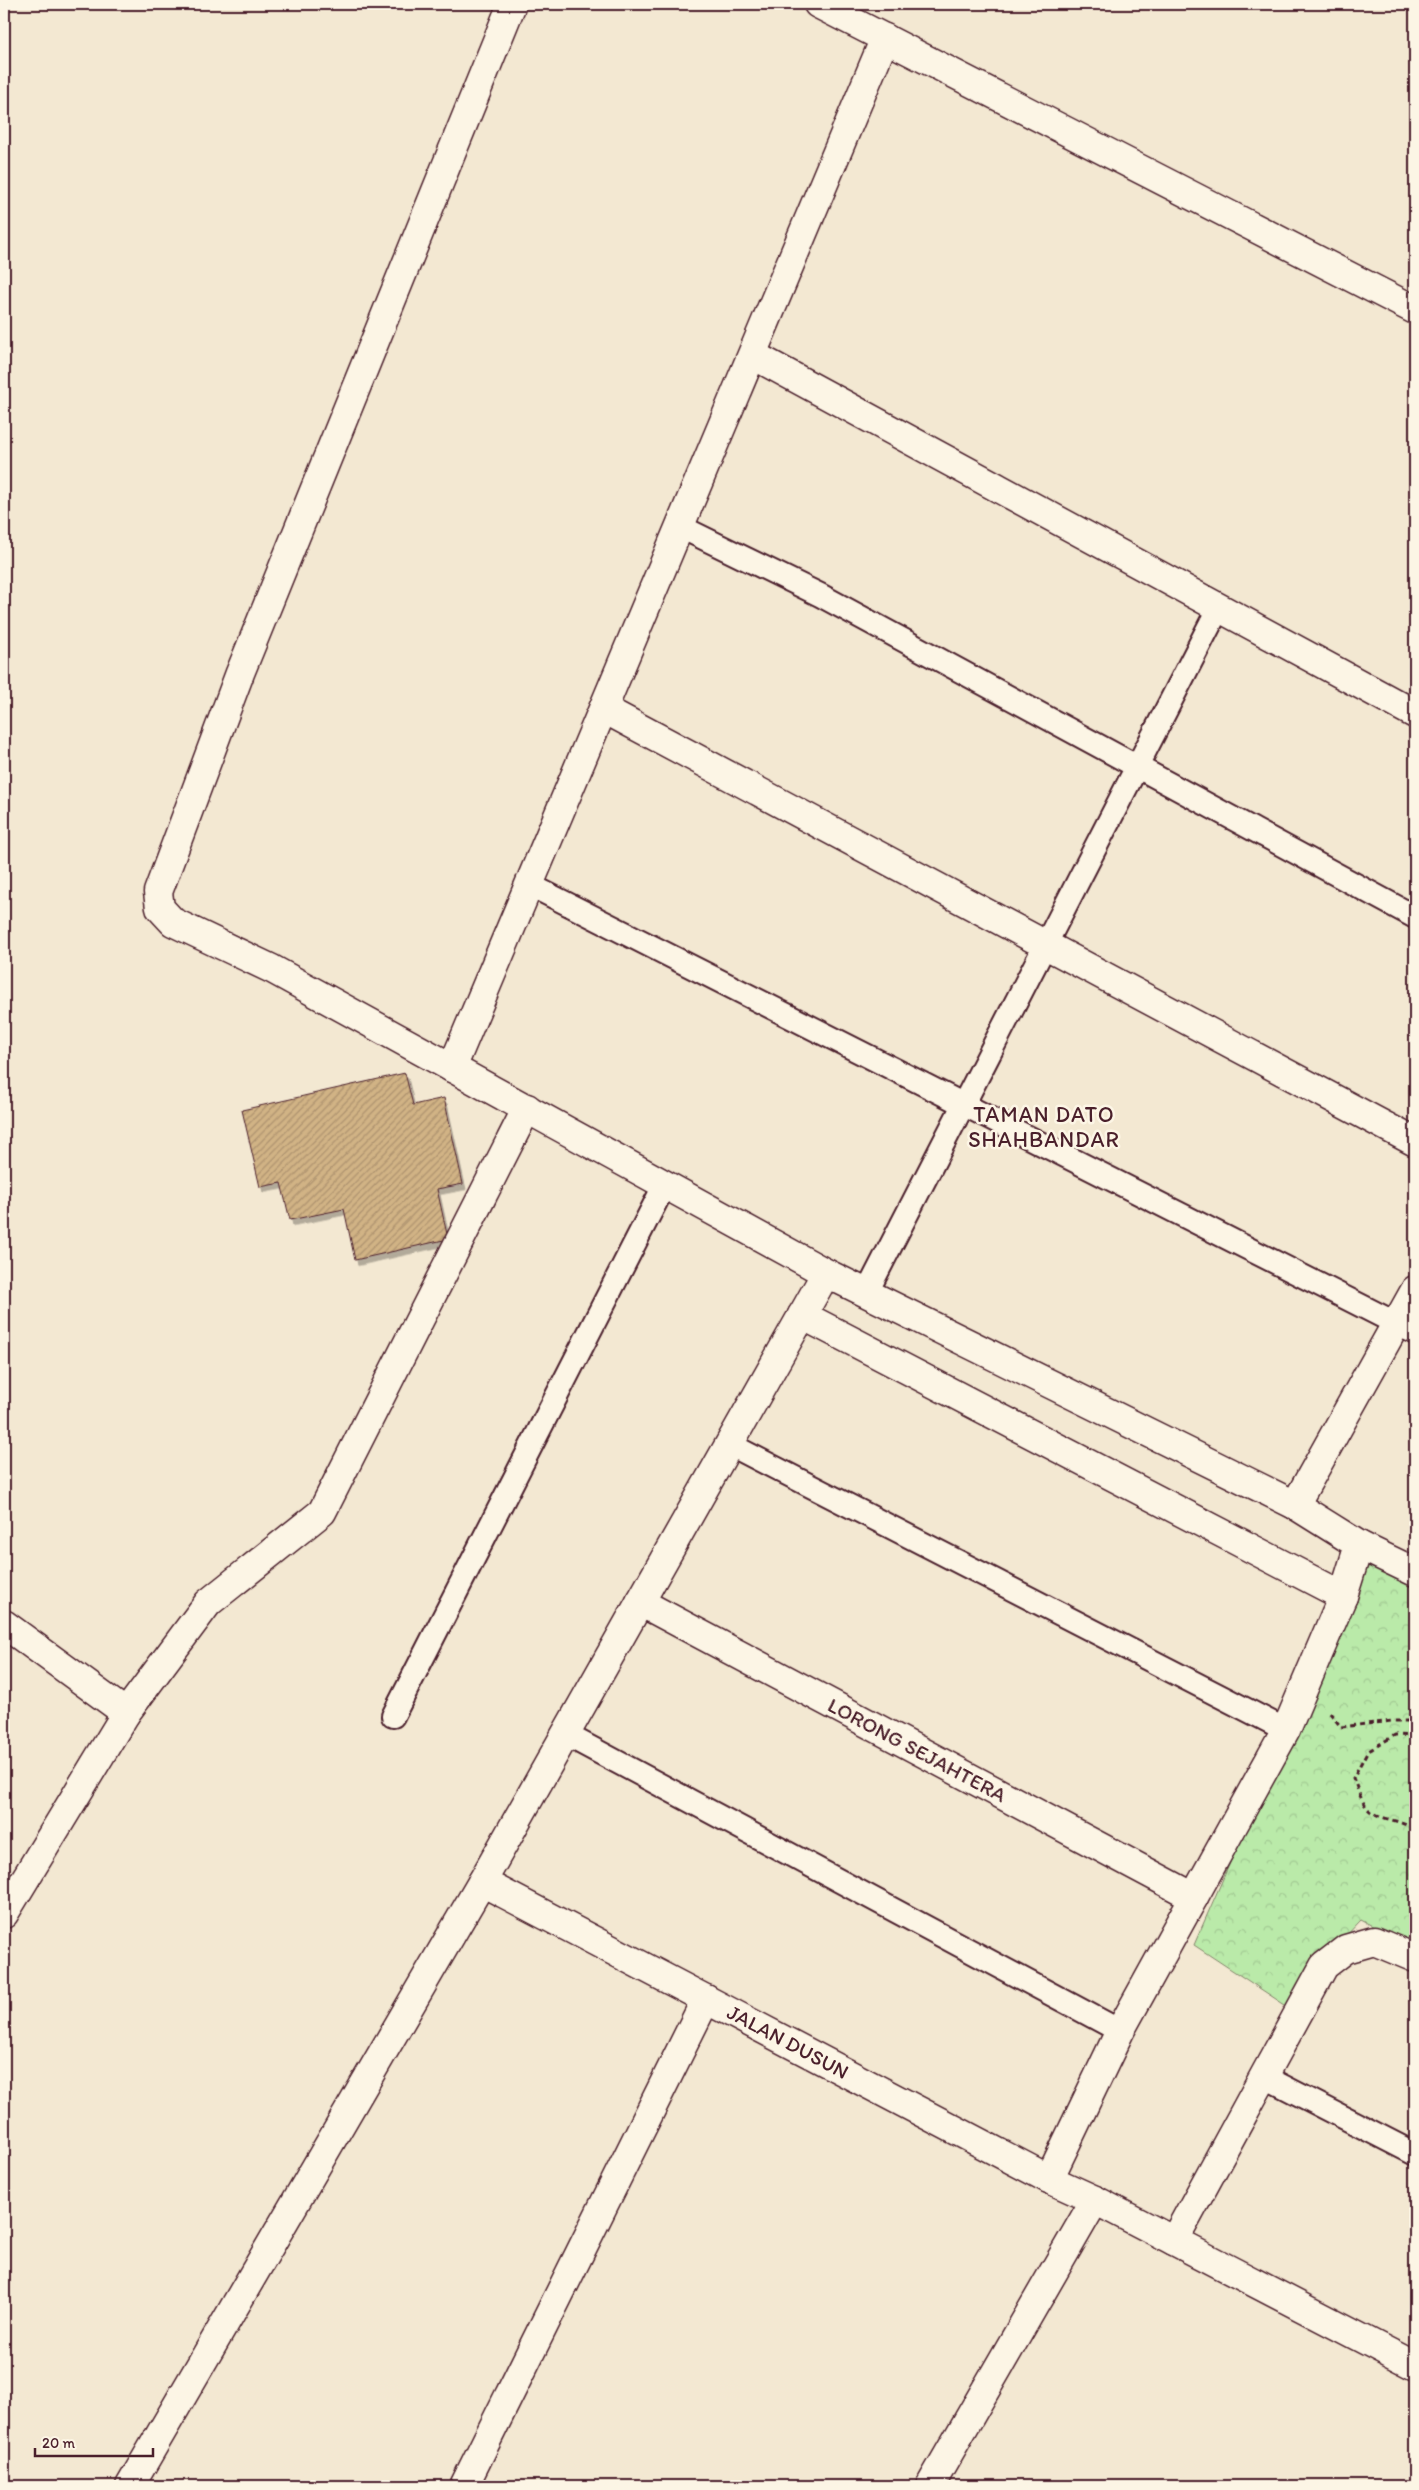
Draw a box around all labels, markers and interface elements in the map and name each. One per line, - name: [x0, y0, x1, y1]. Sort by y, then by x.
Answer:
- district label: TAMAN DATO SHAHBANDAR: [968, 1101, 1120, 1153]
- street label: LORONG SEJAHTERA: [824, 1692, 1011, 1808]
- street label: JALAN DUSUN: [723, 1999, 853, 2084]
- scale bar: [35, 2425, 152, 2457]
- text: 20 m: [42, 2434, 76, 2452]

